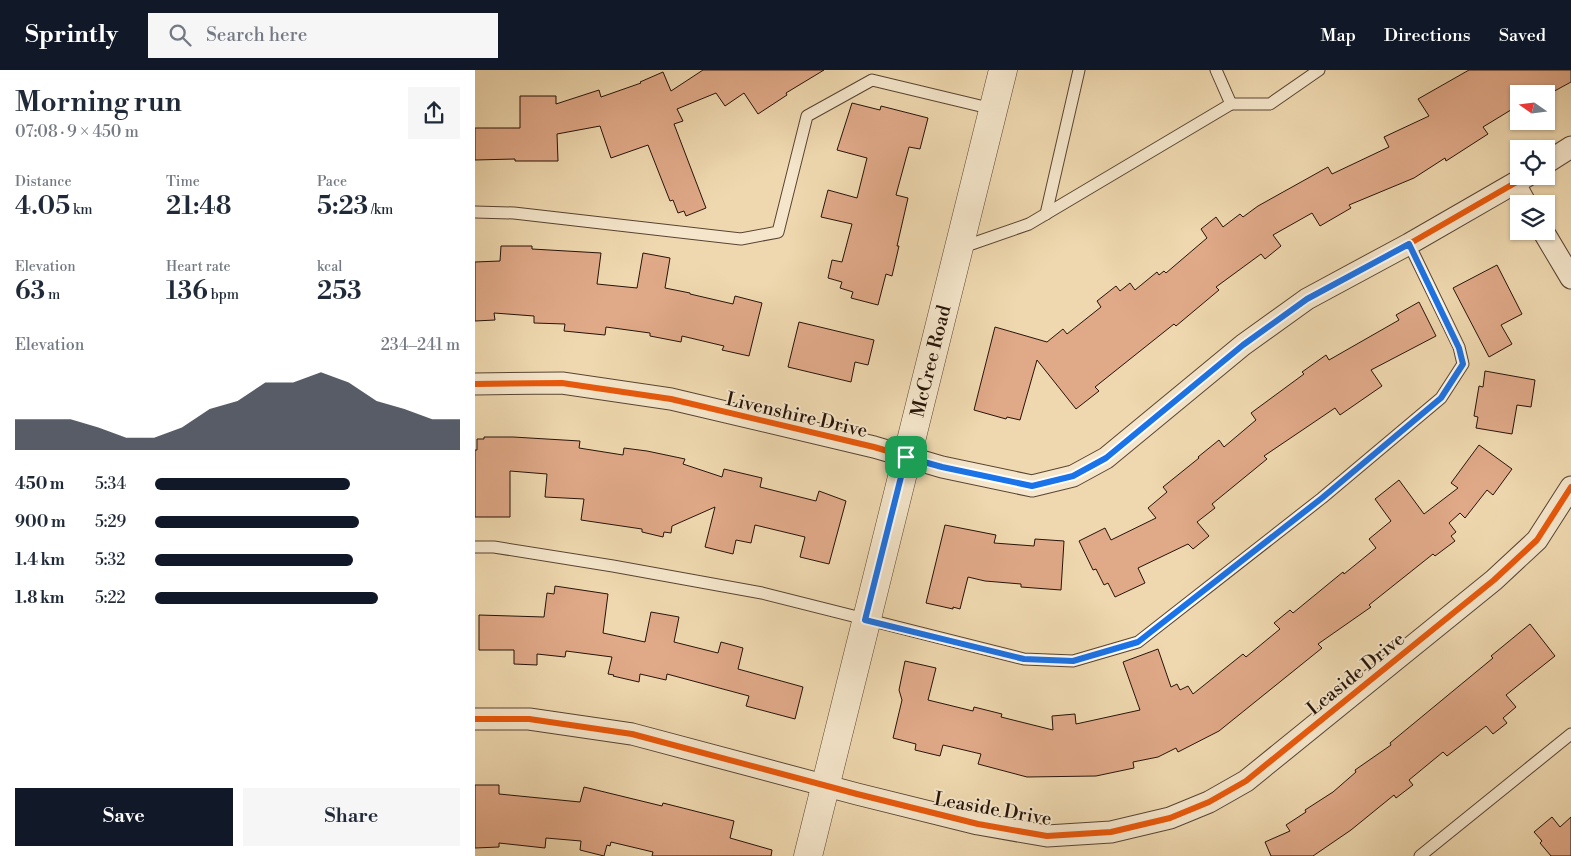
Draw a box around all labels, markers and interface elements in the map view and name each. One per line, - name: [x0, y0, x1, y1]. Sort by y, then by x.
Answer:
- search box: [148, 13, 498, 58]
- text: Sprintly: [25, 20, 118, 50]
- icon: search: [166, 21, 194, 49]
- text: Search here: [206, 23, 307, 47]
- text: Map: [1320, 24, 1356, 47]
- text: Directions: [1384, 24, 1471, 47]
- text: Saved: [1499, 24, 1546, 47]
- text: Morning run: [15, 85, 182, 120]
- north arrow: [1510, 85, 1555, 130]
- map controls: [1510, 85, 1555, 240]
- button: share: [408, 87, 460, 139]
- text: 07:08 · 9 × 450 m: [15, 122, 139, 142]
- button: locate: [1510, 140, 1555, 185]
- text: Distance: [15, 173, 72, 191]
- text: Time: [166, 173, 200, 191]
- text: Pace: [317, 173, 347, 191]
- text: 4.05: [15, 191, 70, 222]
- text: 21:48: [166, 191, 231, 222]
- text: 5:23: [317, 191, 368, 222]
- button: layers: [1510, 195, 1555, 240]
- text: km: [70, 201, 93, 219]
- text: /km: [368, 201, 393, 219]
- text: Elevation: [15, 258, 76, 276]
- text: Heart rate: [166, 258, 231, 276]
- text: kcal: [317, 258, 342, 276]
- text: 63: [15, 276, 45, 307]
- text: 136: [166, 276, 208, 307]
- text: 253: [317, 276, 362, 307]
- text: m: [45, 286, 60, 304]
- text: bpm: [208, 286, 239, 304]
- street label: McCree Road: [905, 303, 957, 420]
- text: Elevation: [15, 335, 84, 355]
- text: 234–241 m: [381, 335, 460, 355]
- street label: Livenshire Drive: [724, 387, 870, 443]
- pin: [885, 436, 927, 478]
- icon: arrive: [892, 443, 920, 471]
- text: 450 m: [15, 474, 64, 494]
- text: 5:34: [95, 474, 126, 494]
- text: 900 m: [15, 512, 65, 532]
- text: 5:29: [95, 512, 126, 532]
- text: 1.4 km: [15, 550, 65, 570]
- text: 5:32: [95, 550, 125, 570]
- text: 1.8 km: [15, 588, 64, 608]
- text: 5:22: [95, 588, 126, 608]
- street label: Leaside Drive: [1302, 627, 1409, 721]
- street label: Leaside Drive: [932, 787, 1054, 831]
- button: Save: [15, 788, 233, 846]
- button: Share: [243, 788, 460, 846]

